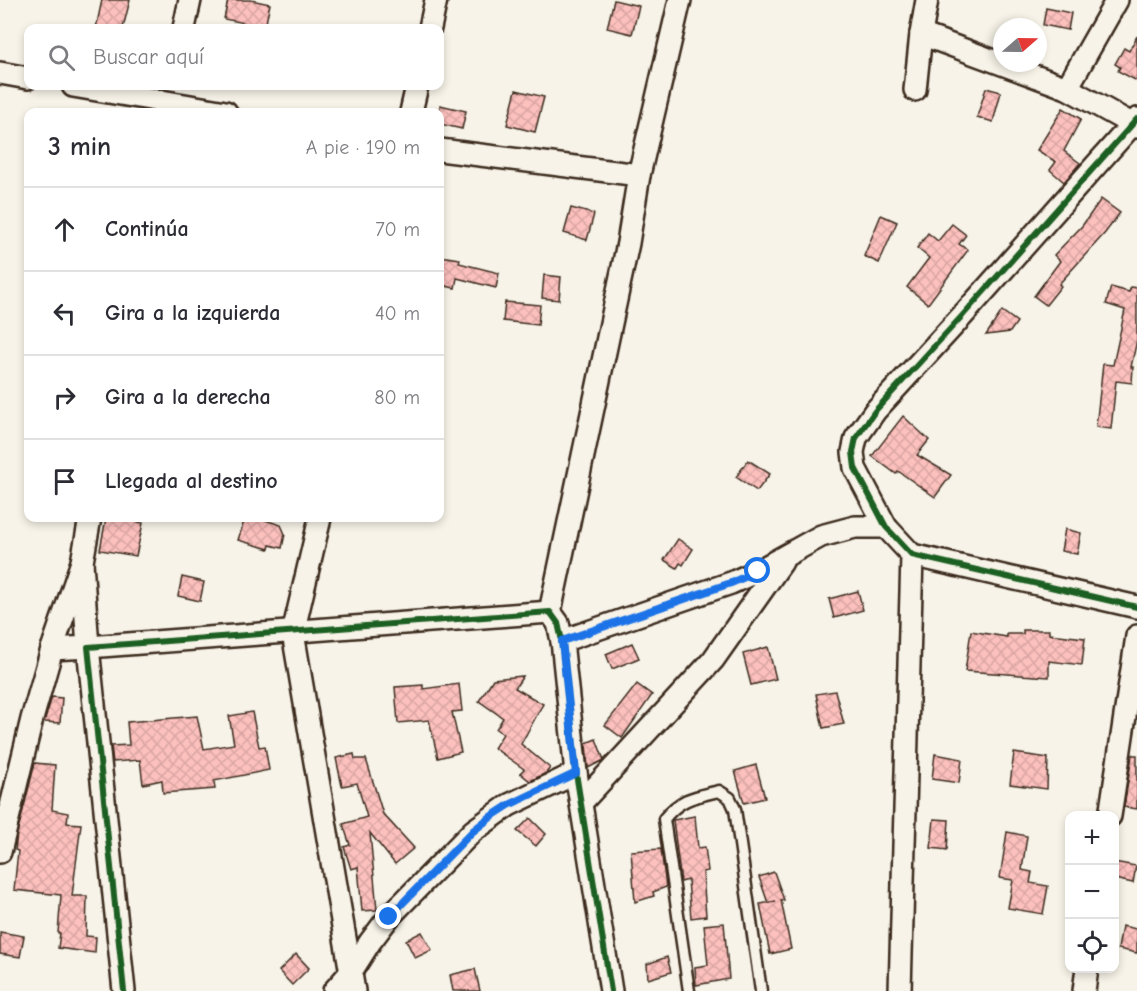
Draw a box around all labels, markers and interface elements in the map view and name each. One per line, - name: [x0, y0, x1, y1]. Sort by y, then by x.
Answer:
- north arrow: [993, 18, 1047, 72]
- search box: [24, 24, 444, 90]
- icon: search: [45, 41, 78, 74]
- text: Buscar aquí: [93, 44, 204, 70]
- text: 3 min: [48, 132, 111, 162]
- text: A pie · 190 m: [306, 136, 420, 159]
- icon: ahead: [48, 213, 81, 246]
- text: Continúa: [105, 216, 189, 242]
- text: 70 m: [375, 218, 420, 241]
- icon: left: [48, 297, 81, 330]
- text: Gira a la izquierda: [105, 300, 280, 326]
- text: 40 m: [375, 302, 420, 325]
- icon: right: [48, 381, 81, 414]
- text: Gira a la derecha: [105, 384, 271, 410]
- text: 80 m: [374, 386, 420, 409]
- icon: arrive: [48, 465, 81, 498]
- text: Llegada al destino: [105, 468, 278, 494]
- route start: [744, 557, 770, 583]
- map controls: [1065, 811, 1119, 973]
- button: +: [1065, 811, 1119, 865]
- button: −: [1065, 865, 1119, 919]
- route end: [375, 903, 401, 929]
- button: locate: [1065, 919, 1119, 973]

